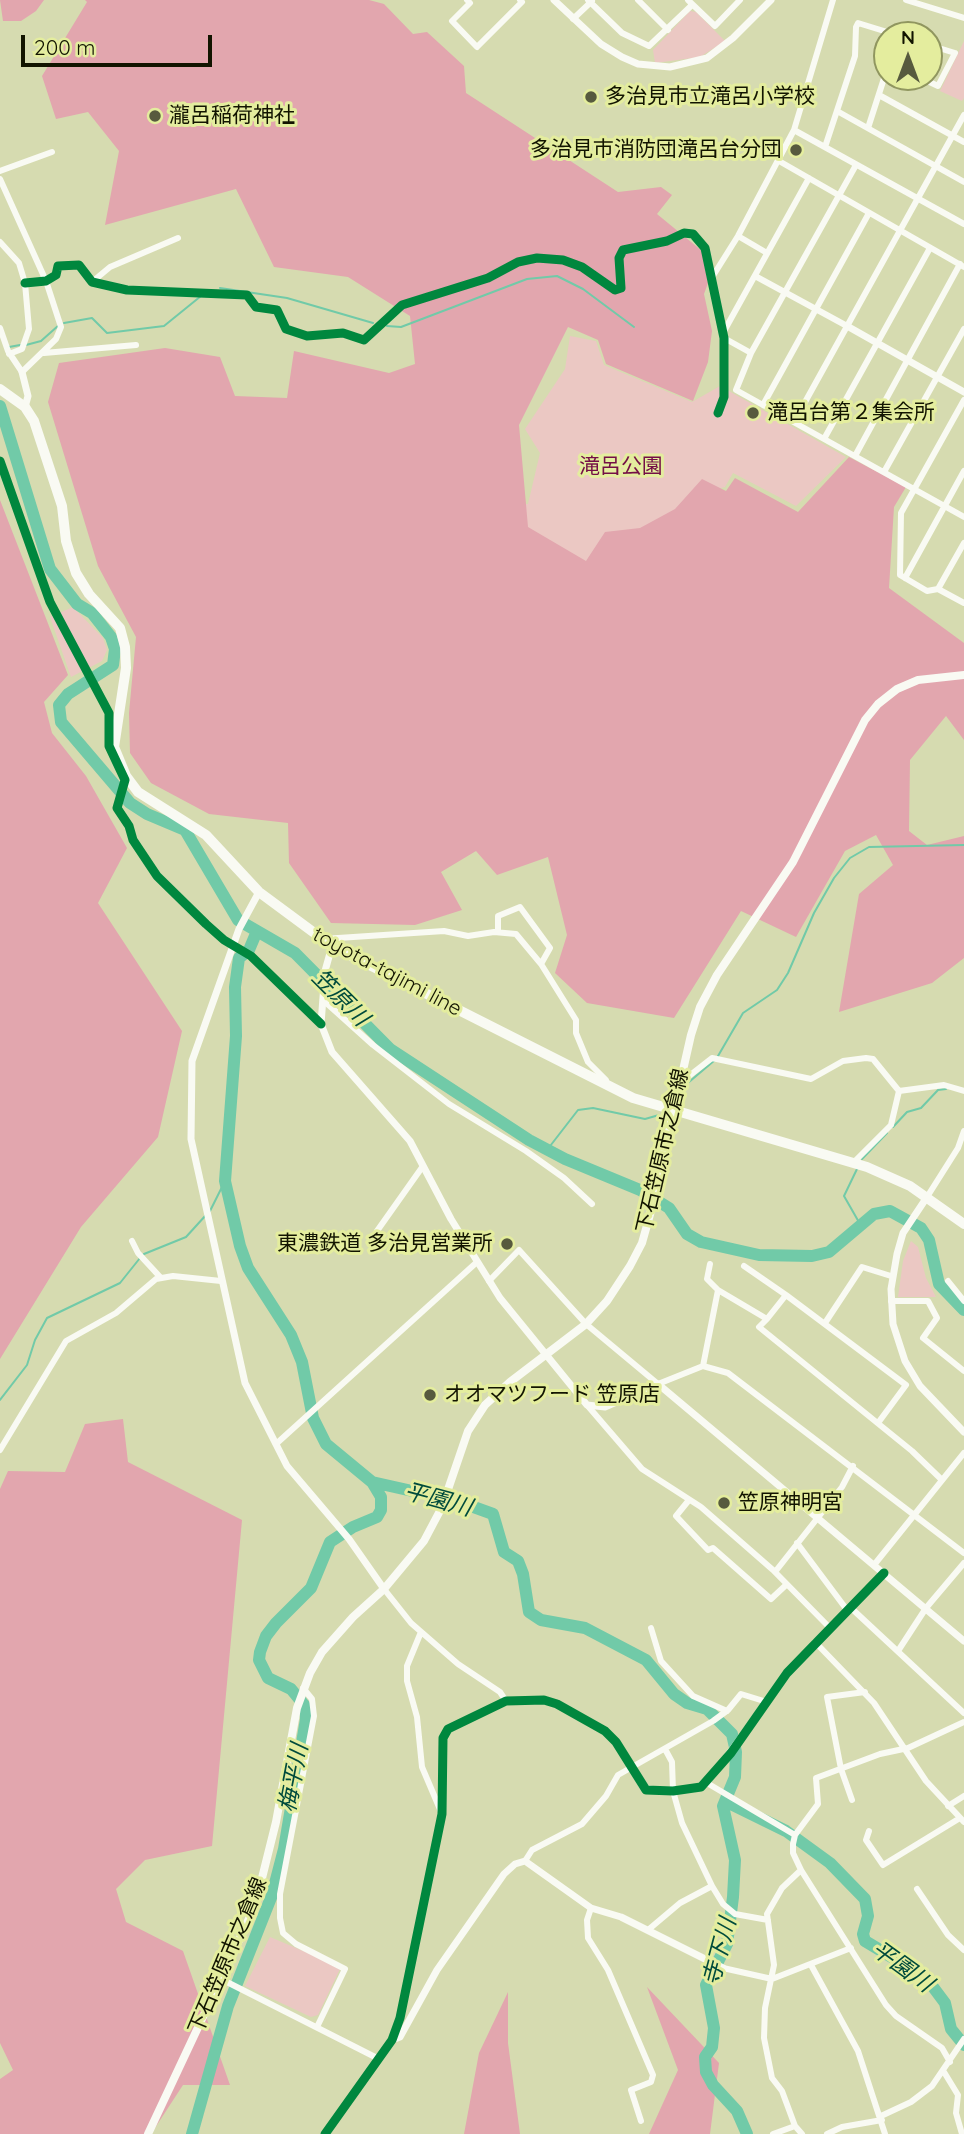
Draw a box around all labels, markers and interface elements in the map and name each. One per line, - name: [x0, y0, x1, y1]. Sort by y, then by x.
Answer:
- scale bar: [24, 21, 215, 65]
- north arrow: [873, 21, 943, 91]
- text: N: [901, 25, 915, 49]
- text: 200 m: [34, 34, 96, 60]
- place label: 多治見市立滝呂小学校: [605, 84, 815, 110]
- marker: 多治見市立滝呂小学校: [583, 89, 599, 105]
- place label: 瀧呂稲荷神社: [169, 103, 295, 129]
- marker: 瀧呂稲荷神社: [147, 108, 163, 124]
- place label: 多治見市消防団滝呂台分団: [530, 137, 782, 163]
- marker: 多治見市消防団滝呂台分団: [788, 142, 804, 158]
- place label: 滝呂台第２集会所: [767, 400, 935, 426]
- marker: 滝呂台第２集会所: [745, 405, 761, 421]
- park label: 滝呂公園: [579, 454, 663, 480]
- street label: toyota-tajimi line: [308, 922, 466, 1022]
- water label: 笠原川: [306, 964, 374, 1032]
- street label: 下石笠原市之倉線: [632, 1066, 694, 1236]
- place label: 東濃鉄道 多治見営業所: [277, 1231, 493, 1257]
- marker: 東濃鉄道 多治見営業所: [499, 1236, 515, 1252]
- place label: オオマツフード 笠原店: [444, 1382, 660, 1408]
- marker: オオマツフード 笠原店: [422, 1387, 438, 1403]
- water label: 平園川: [401, 1478, 475, 1522]
- place label: 笠原神明宮: [738, 1490, 843, 1516]
- marker: 笠原神明宮: [716, 1495, 732, 1511]
- water label: 梅平川: [274, 1742, 314, 1814]
- street label: 下石笠原市之倉線: [184, 1874, 272, 2038]
- water label: 寺下川: [698, 1915, 742, 1989]
- water label: 平園川: [866, 1936, 938, 1998]

